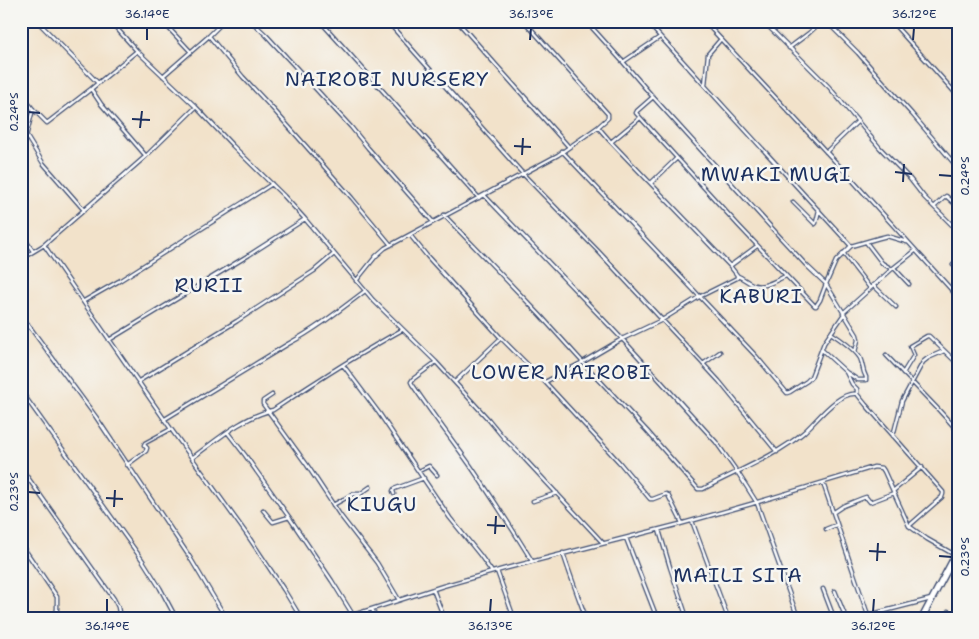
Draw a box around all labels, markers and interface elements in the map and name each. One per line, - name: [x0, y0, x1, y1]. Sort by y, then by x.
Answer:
- text: 36.14°E: [124, 6, 170, 22]
- text: 36.13°E: [509, 6, 554, 22]
- text: 36.12°E: [892, 6, 936, 22]
- district label: NAIROBI NURSERY: [285, 66, 489, 92]
- text: 0.24°S: [6, 92, 22, 132]
- text: 0.24°S: [957, 156, 973, 196]
- district label: MWAKI MUGI: [701, 161, 851, 187]
- district label: RURII: [175, 272, 243, 298]
- district label: KABURI: [719, 283, 803, 309]
- district label: LOWER NAIROBI: [471, 359, 651, 385]
- text: 0.23°S: [6, 472, 22, 512]
- district label: KIUGU: [347, 491, 417, 517]
- text: 0.23°S: [957, 537, 973, 577]
- district label: MAILI SITA: [673, 562, 803, 588]
- text: 36.14°E: [84, 618, 130, 634]
- text: 36.13°E: [468, 618, 513, 634]
- text: 36.12°E: [851, 618, 895, 634]

